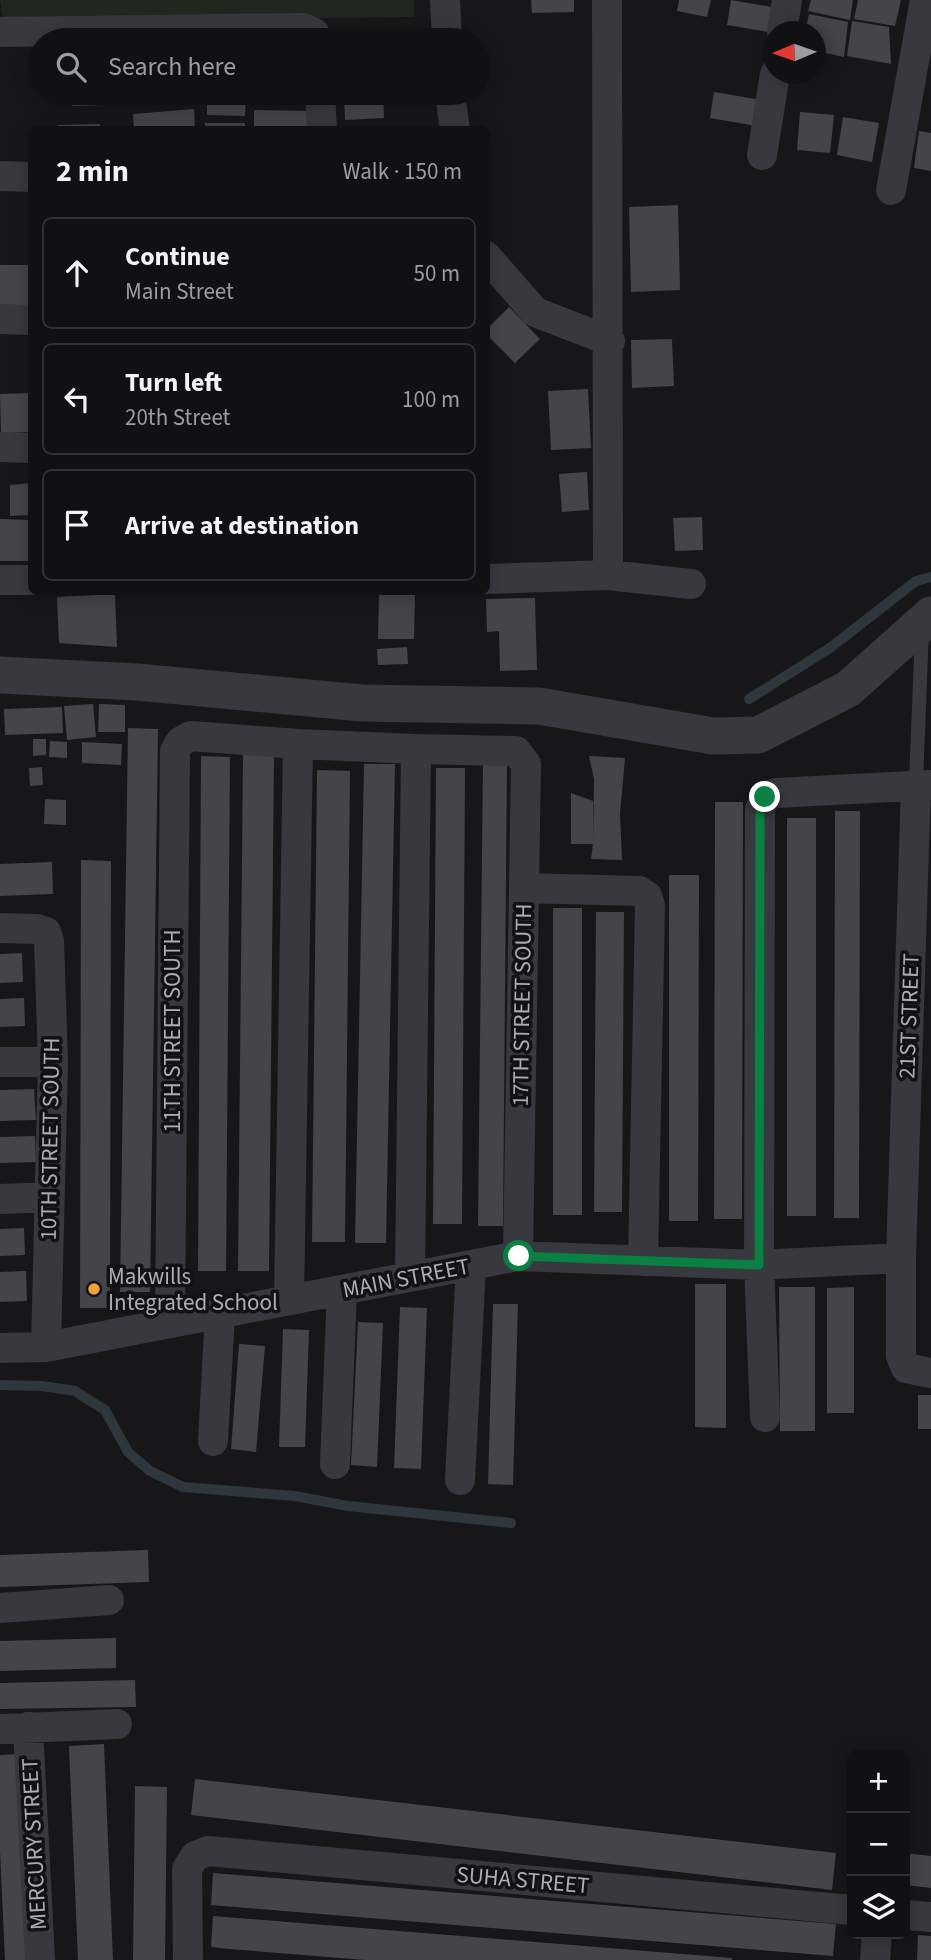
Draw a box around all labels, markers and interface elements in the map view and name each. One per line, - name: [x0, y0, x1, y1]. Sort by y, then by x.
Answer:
- north arrow: [763, 21, 826, 84]
- search box: [28, 28, 490, 105]
- icon: search: [52, 48, 90, 86]
- text: Search here: [108, 48, 236, 85]
- text: 2 min: [56, 150, 129, 193]
- text: Walk · 150 m: [343, 155, 462, 188]
- text: Continue: [125, 238, 230, 275]
- icon: ahead: [58, 254, 96, 292]
- text: 50 m: [413, 257, 460, 290]
- text: Main Street: [125, 275, 234, 308]
- text: Turn left: [125, 364, 222, 401]
- icon: left: [58, 380, 96, 418]
- text: 100 m: [402, 383, 460, 416]
- text: 20th Street: [125, 401, 230, 434]
- icon: arrive: [58, 506, 96, 544]
- text: Arrive at destination: [125, 507, 359, 544]
- route end: [749, 781, 780, 812]
- street label: 17TH STREET SOUTH: [504, 903, 540, 1107]
- street label: 11TH STREET SOUTH: [156, 930, 189, 1132]
- street label: 21ST STREET: [890, 953, 928, 1079]
- street label: 10TH STREET SOUTH: [32, 1037, 68, 1241]
- route start: [503, 1240, 534, 1271]
- street label: MAIN STREET: [340, 1250, 472, 1306]
- place label: Makwills Integrated School: [108, 1260, 278, 1319]
- marker: Makwills Integrated School: [86, 1281, 102, 1297]
- map controls: [847, 1750, 910, 1939]
- button: +: [847, 1750, 910, 1813]
- street label: MERCURY STREET: [13, 1757, 55, 1931]
- button: −: [847, 1813, 910, 1876]
- street label: SUHA STREET: [455, 1858, 591, 1902]
- button: layers: [847, 1876, 910, 1939]

